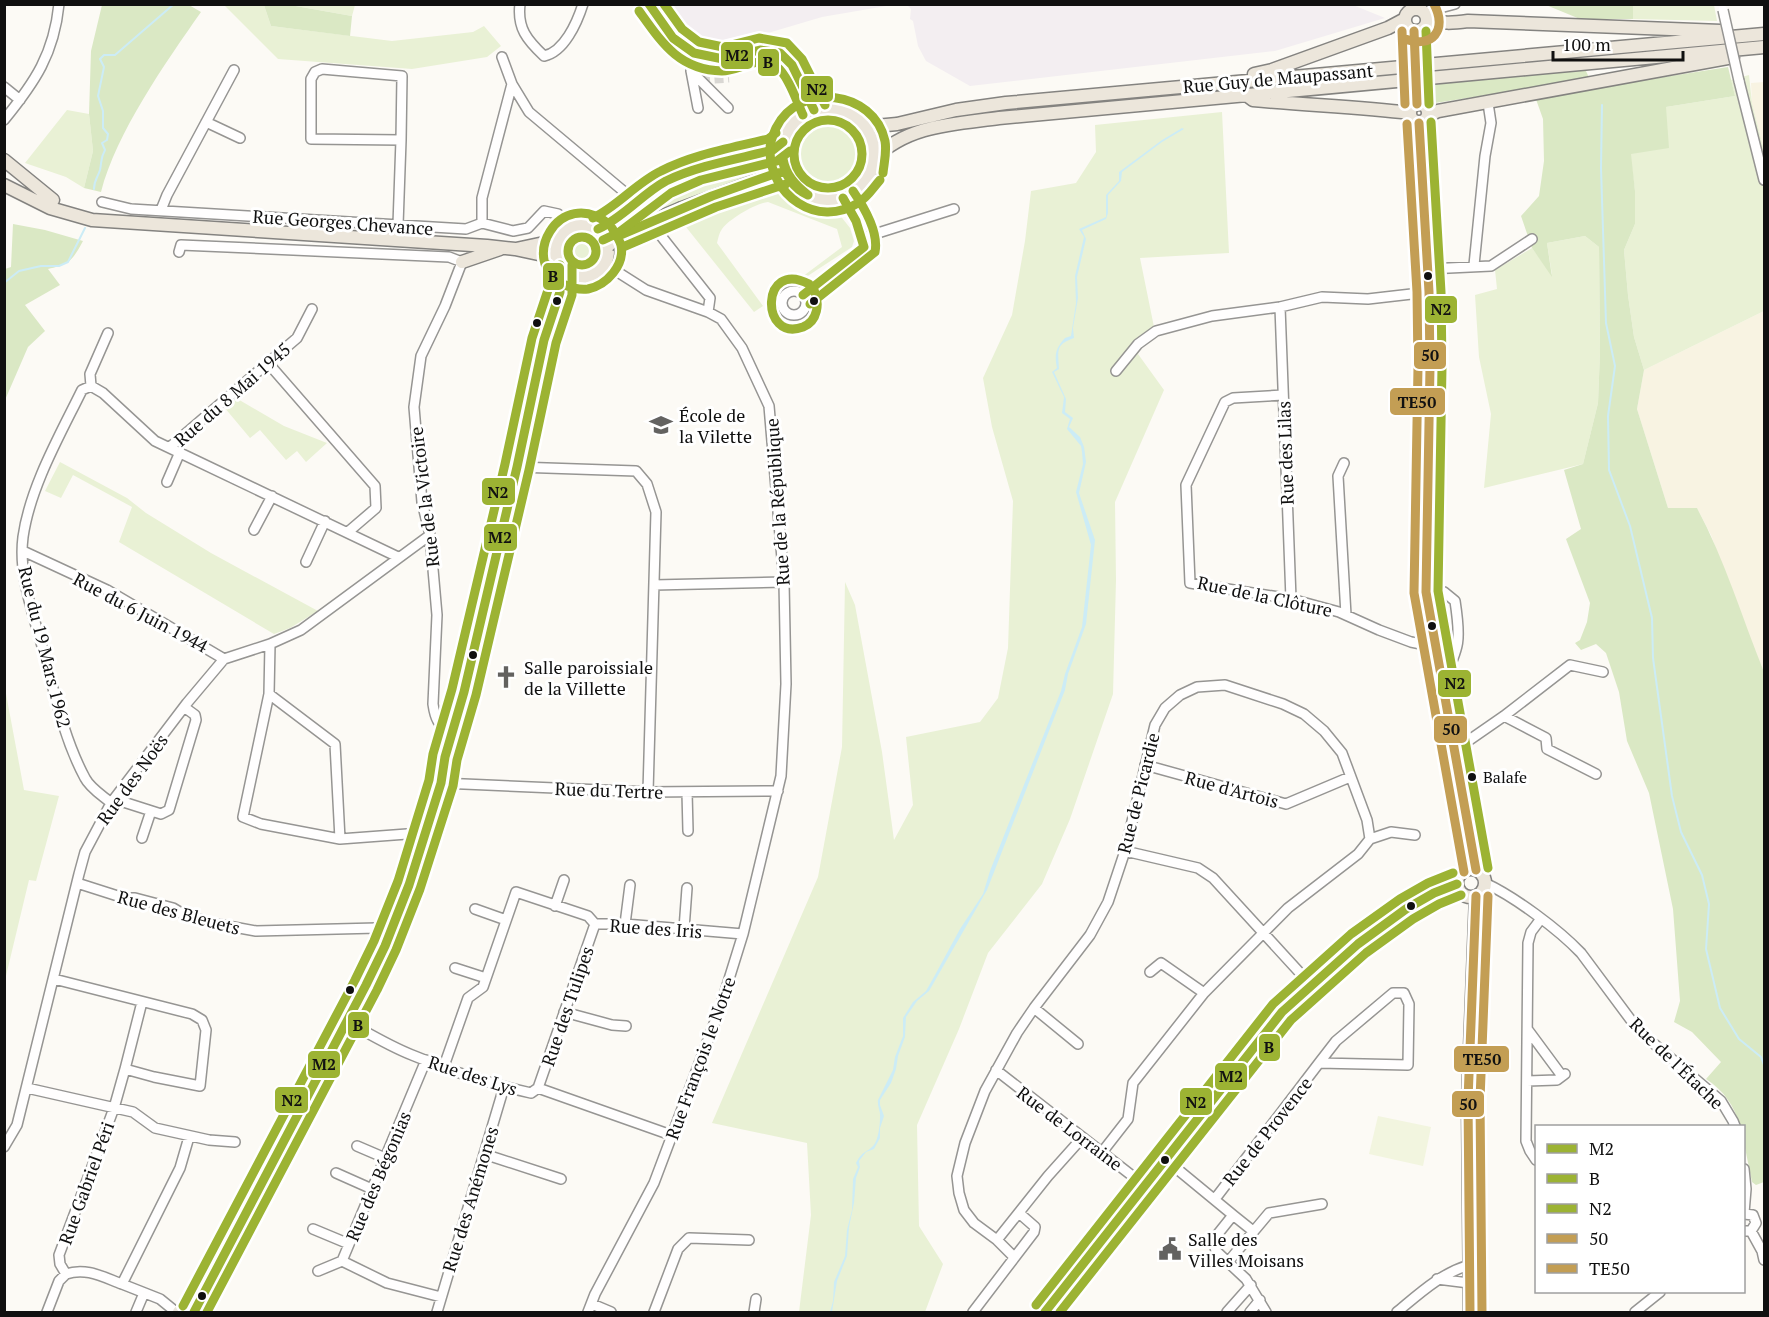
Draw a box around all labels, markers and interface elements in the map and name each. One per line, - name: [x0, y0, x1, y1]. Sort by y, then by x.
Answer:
- scale bar: [1553, 24, 1684, 62]
- text: 100 m: [1562, 32, 1611, 56]
- line badge: M2: [720, 41, 754, 70]
- text: M2: [725, 44, 749, 66]
- line badge: B: [757, 48, 780, 77]
- text: B: [763, 51, 773, 73]
- street label: Rue Guy de Maupassant: [1182, 58, 1375, 98]
- line badge: N2: [800, 75, 834, 103]
- text: N2: [806, 78, 828, 100]
- street label: Rue Georges Chevance: [252, 204, 434, 240]
- line badge: B: [542, 262, 565, 291]
- text: B: [548, 265, 558, 287]
- unlabelled marker: [1422, 270, 1434, 282]
- unlabelled marker: [551, 295, 563, 307]
- unlabelled marker: [808, 295, 820, 307]
- line badge: N2: [1424, 295, 1458, 324]
- text: N2: [1430, 298, 1452, 320]
- unlabelled marker: [531, 317, 543, 329]
- street label: Rue du 8 Mai 1945: [169, 337, 295, 451]
- line badge: 50: [1413, 341, 1447, 370]
- text: 50: [1421, 344, 1439, 366]
- line badge: TE50: [1389, 387, 1446, 416]
- text: TE50: [1398, 391, 1436, 413]
- street label: Rue des Lilas: [1271, 401, 1299, 505]
- place label: École de la Vilette: [679, 403, 752, 448]
- school or university icon: École de la Vilette: [648, 412, 674, 438]
- street label: Rue de la République: [759, 417, 795, 587]
- street label: Rue de la Victoire: [403, 426, 445, 568]
- line badge: N2: [481, 477, 516, 506]
- text: N2: [487, 481, 509, 503]
- line badge: M2: [483, 523, 518, 552]
- text: M2: [488, 526, 512, 548]
- street label: Rue du 19 Mars 1962: [13, 564, 77, 730]
- street label: Rue du 6 Juin 1944: [69, 566, 213, 658]
- street label: Rue de la Clôture: [1195, 570, 1335, 622]
- unlabelled marker: [1426, 620, 1438, 632]
- unlabelled marker: [467, 649, 479, 661]
- place label: Salle paroissiale de la Villette: [524, 655, 653, 700]
- church icon: Salle paroissiale de la Villette: [493, 664, 519, 690]
- line badge: N2: [1437, 669, 1472, 698]
- text: N2: [1444, 672, 1466, 694]
- line badge: 50: [1433, 715, 1468, 744]
- text: 50: [1442, 718, 1460, 740]
- street label: Rue des Noës: [91, 729, 173, 829]
- street label: Rue de Picardie: [1111, 730, 1165, 856]
- street label: Rue d'Artois: [1183, 765, 1281, 813]
- place label: Balafe: [1483, 766, 1527, 788]
- marker: Balafe: [1466, 771, 1478, 783]
- street label: Rue du Tertre: [554, 776, 664, 804]
- street label: Rue des Bleuets: [115, 884, 243, 940]
- unlabelled marker: [1405, 900, 1417, 912]
- street label: Rue des Iris: [609, 913, 703, 943]
- street label: Rue des Tulipes: [535, 943, 599, 1069]
- street label: Rue François le Notre: [659, 973, 741, 1143]
- unlabelled marker: [344, 984, 356, 996]
- line badge: B: [347, 1011, 370, 1039]
- street label: Rue de l'Étache: [1625, 1012, 1729, 1114]
- text: B: [353, 1014, 363, 1036]
- line badge: B: [1258, 1033, 1281, 1062]
- text: B: [1264, 1036, 1274, 1058]
- line badge: TE50: [1453, 1045, 1510, 1073]
- text: TE50: [1463, 1048, 1501, 1070]
- street label: Rue des Lys: [425, 1049, 521, 1101]
- line badge: M2: [307, 1050, 341, 1079]
- text: M2: [312, 1053, 336, 1075]
- line badge: M2: [1214, 1062, 1248, 1091]
- text: M2: [1219, 1065, 1243, 1087]
- street label: Rue de Provence: [1217, 1072, 1317, 1190]
- street label: Rue de Lorraine: [1012, 1080, 1128, 1176]
- line badge: N2: [274, 1086, 309, 1114]
- line badge: N2: [1179, 1087, 1213, 1116]
- text: N2: [281, 1089, 303, 1111]
- line badge: 50: [1451, 1090, 1485, 1118]
- text: N2: [1185, 1091, 1207, 1113]
- text: 50: [1459, 1093, 1477, 1115]
- street label: Rue des Bégonias: [340, 1107, 416, 1245]
- street label: Rue Gabriel Péri: [53, 1118, 119, 1248]
- street label: Rue des Anémones: [436, 1123, 504, 1275]
- legend: [1535, 1125, 1745, 1293]
- text: M2: [1589, 1136, 1614, 1160]
- unlabelled marker: [1159, 1154, 1171, 1166]
- text: B: [1589, 1166, 1600, 1190]
- text: N2: [1589, 1196, 1612, 1220]
- text: 50: [1589, 1226, 1608, 1250]
- place label: Salle des Villes Moisans: [1188, 1227, 1304, 1272]
- public building icon: Salle des Villes Moisans: [1157, 1236, 1183, 1262]
- text: TE50: [1589, 1256, 1630, 1280]
- unlabelled marker: [196, 1290, 208, 1302]

